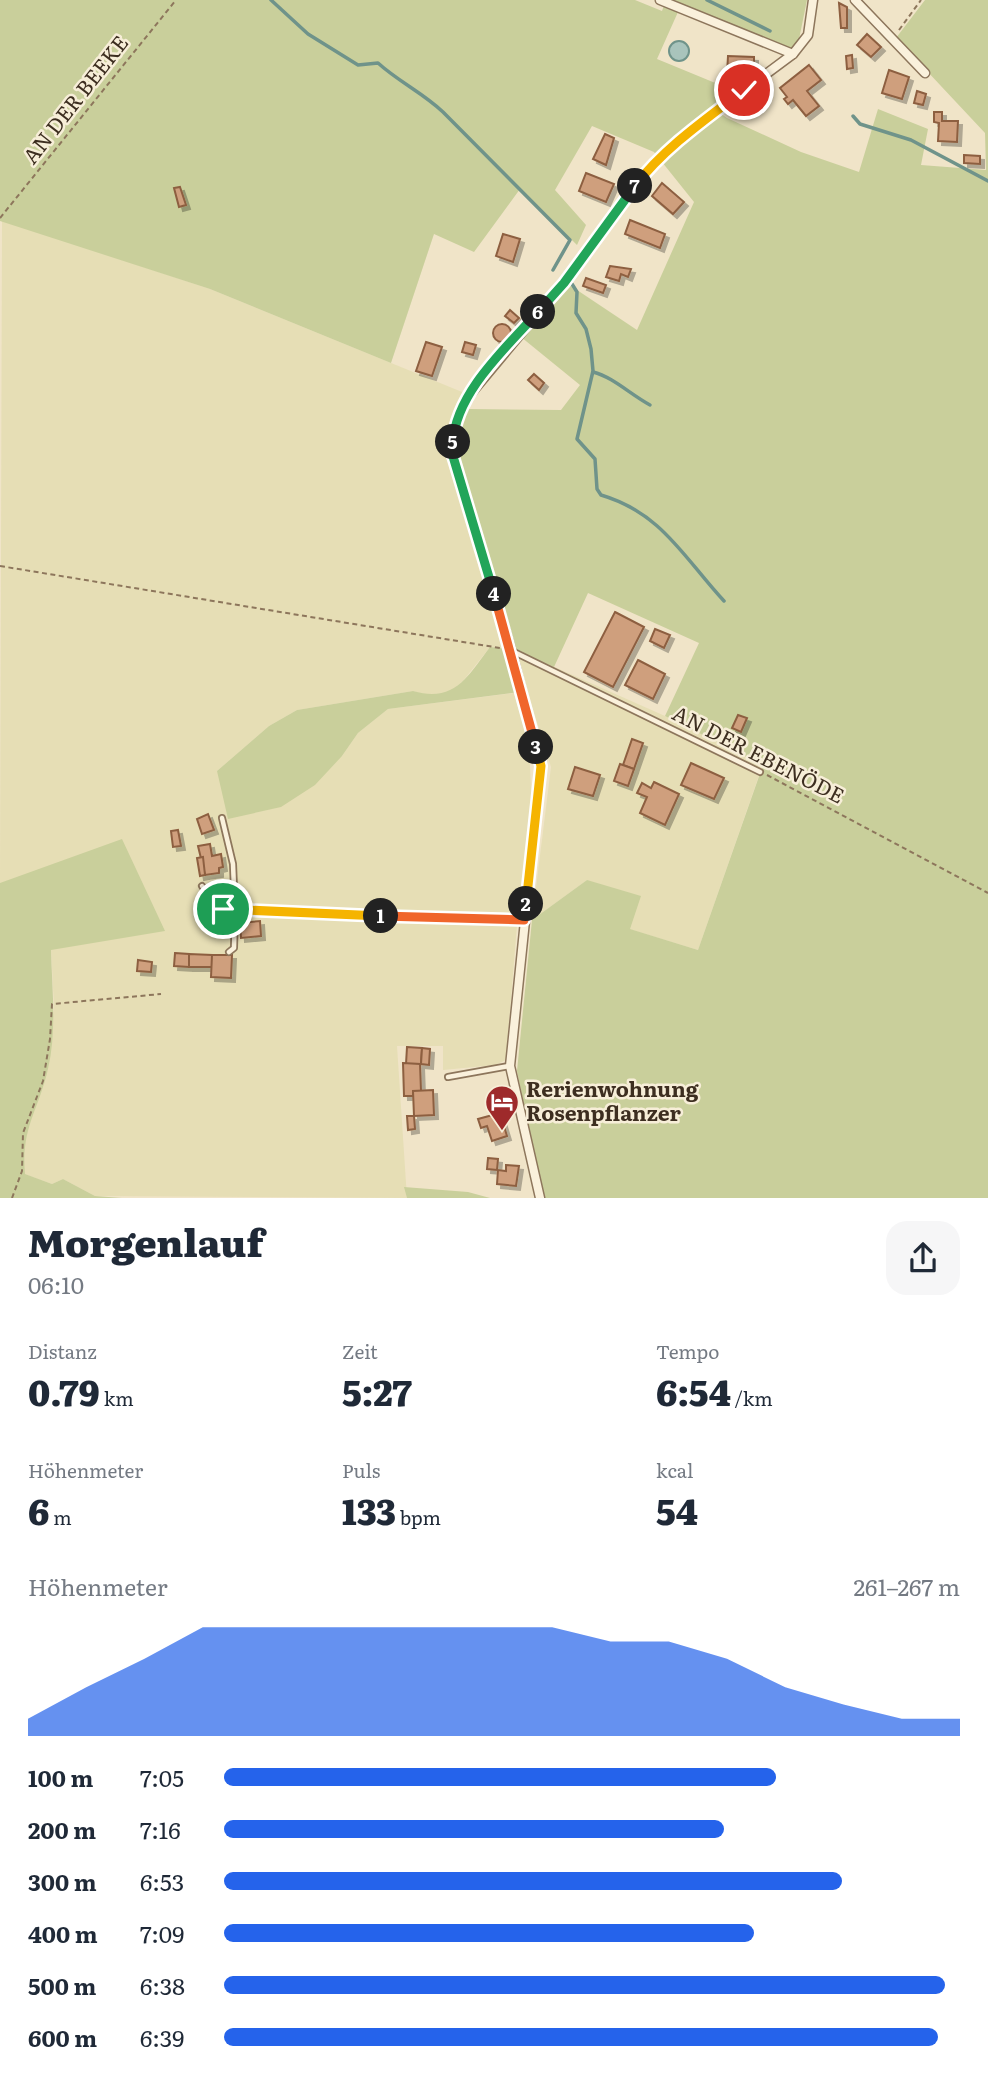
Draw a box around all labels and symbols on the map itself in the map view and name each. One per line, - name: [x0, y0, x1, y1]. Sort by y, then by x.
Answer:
- street label: AN DER BEEKE: [14, 28, 134, 169]
- pin: [714, 60, 774, 120]
- pin: 7: [618, 168, 652, 204]
- pin: 6: [520, 294, 556, 330]
- pin: 5: [435, 424, 470, 460]
- pin: 4: [476, 576, 512, 612]
- street label: AN DER EBENÖDE: [668, 696, 851, 810]
- pin: 3: [518, 730, 554, 764]
- pin: [193, 879, 253, 939]
- pin: 2: [508, 886, 544, 922]
- pin: 1: [364, 898, 398, 934]
- place label: Rerienwohnung Rosenpflanzer: [526, 1072, 699, 1127]
- hotel icon: Rerienwohnung Rosenpflanzer: [483, 1083, 521, 1132]

